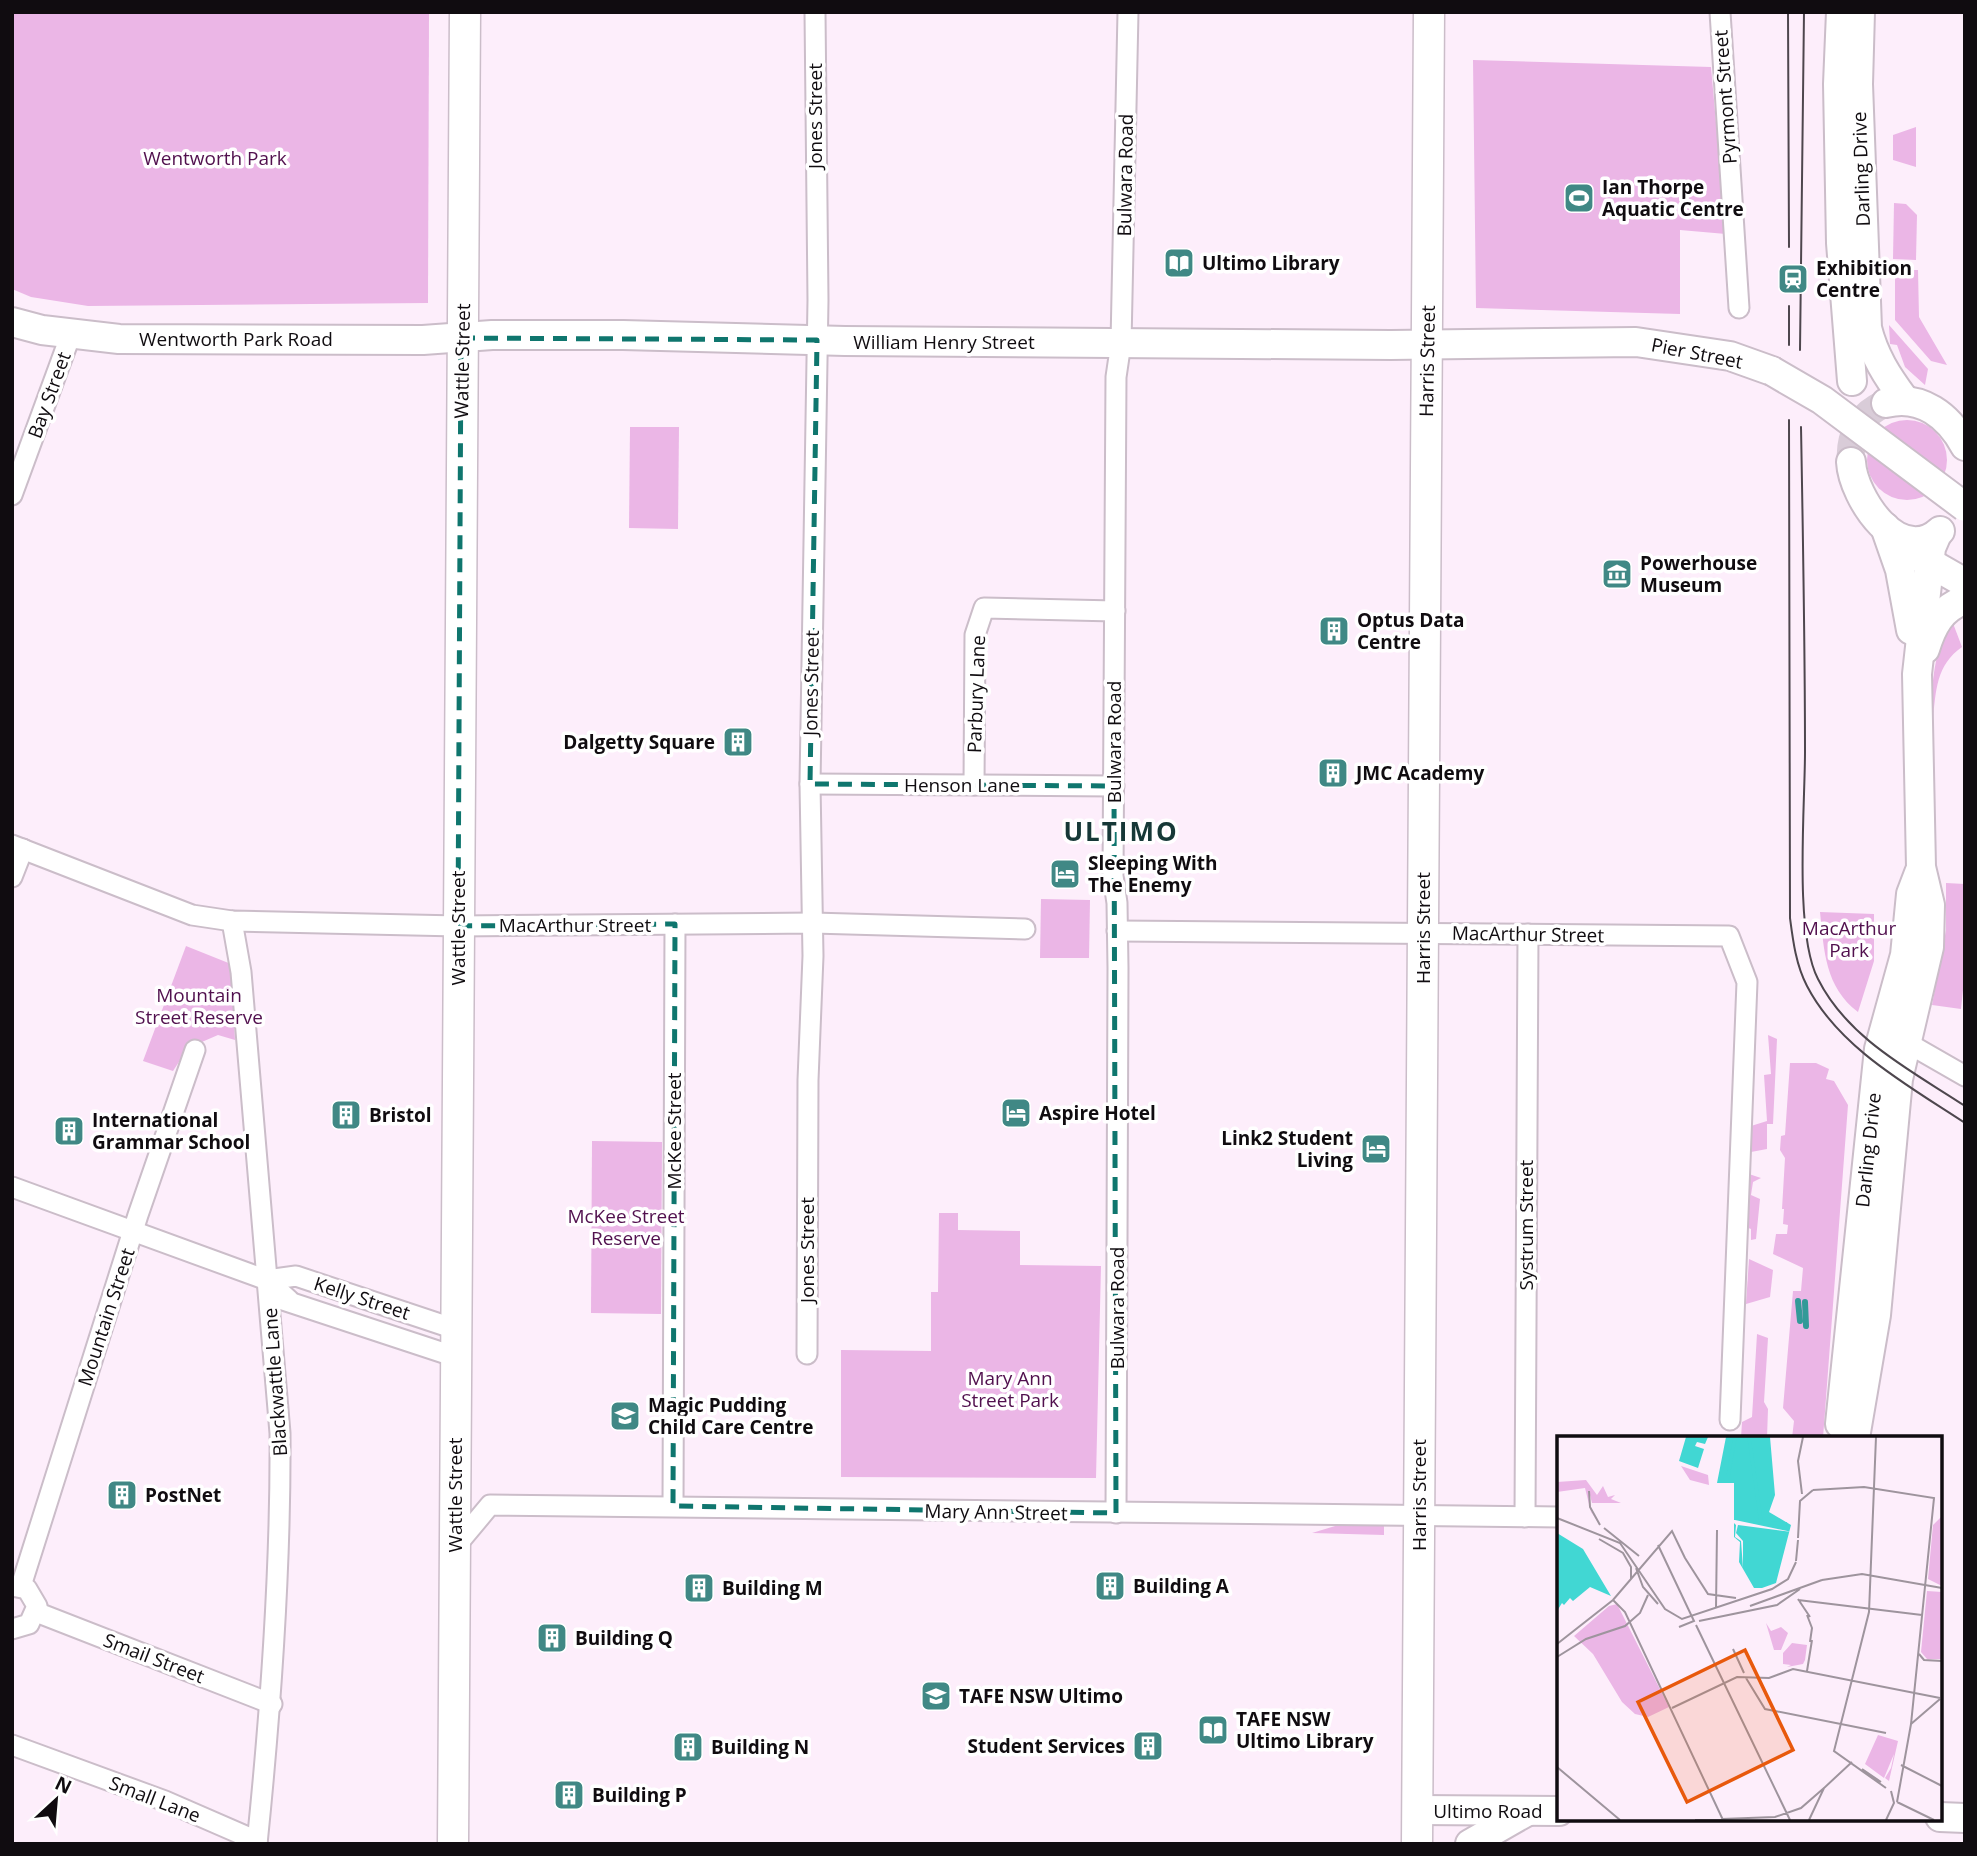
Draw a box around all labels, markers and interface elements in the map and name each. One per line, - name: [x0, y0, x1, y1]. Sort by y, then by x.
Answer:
- street label: Pyrmont Street: [1707, 29, 1743, 165]
- street label: Jones Street: [802, 63, 828, 171]
- street label: Darling Drive: [1846, 111, 1876, 227]
- street label: Bulwara Road: [1111, 113, 1139, 237]
- park label: Wentworth Park: [143, 145, 287, 171]
- place label: Ian Thorpe Aquatic Centre: [1602, 174, 1744, 222]
- sports icon: Ian Thorpe Aquatic Centre: [1562, 181, 1596, 215]
- library icon: Ultimo Library: [1162, 246, 1196, 280]
- place label: Ultimo Library: [1202, 250, 1340, 276]
- place label: Exhibition Centre: [1816, 255, 1912, 303]
- station icon: Exhibition Centre: [1776, 262, 1810, 296]
- street label: Wattle Street: [448, 303, 476, 419]
- street label: Harris Street: [1413, 305, 1441, 417]
- street label: Wentworth Park Road: [139, 326, 333, 352]
- street label: William Henry Street: [853, 329, 1035, 355]
- street label: Pier Street: [1649, 331, 1745, 375]
- street label: Bay Street: [21, 348, 77, 442]
- place label: Powerhouse Museum: [1640, 550, 1757, 598]
- museum icon: Powerhouse Museum: [1600, 557, 1634, 591]
- place label: Optus Data Centre: [1357, 607, 1465, 655]
- building icon: Optus Data Centre: [1317, 614, 1351, 648]
- street label: Jones Street: [797, 630, 825, 738]
- street label: Parbury Lane: [961, 635, 991, 753]
- street label: Bulwara Road: [1101, 681, 1127, 803]
- building icon: Dalgetty Square: [721, 725, 755, 759]
- place label: Dalgetty Square: [563, 729, 715, 755]
- building icon: JMC Academy: [1316, 756, 1350, 790]
- place label: JMC Academy: [1354, 760, 1485, 786]
- street label: Henson Lane: [904, 772, 1020, 798]
- district label: ULTIMO: [1063, 813, 1179, 849]
- place label: Sleeping With The Enemy: [1088, 850, 1218, 898]
- hotel icon: Sleeping With The Enemy: [1048, 857, 1082, 891]
- street label: Wattle Street: [445, 870, 471, 986]
- street label: Harris Street: [1410, 872, 1436, 984]
- street label: MacArthur Street: [499, 912, 651, 938]
- park label: MacArthur Park: [1802, 915, 1896, 963]
- street label: MacArthur Street: [1452, 920, 1605, 948]
- park label: Mountain Street Reserve: [135, 982, 263, 1030]
- street label: McKee Street: [661, 1072, 687, 1190]
- street label: Darling Drive: [1849, 1091, 1887, 1209]
- hotel icon: Aspire Hotel: [999, 1096, 1033, 1130]
- building icon: Bristol: [329, 1098, 363, 1132]
- place label: Aspire Hotel: [1039, 1100, 1156, 1126]
- place label: Bristol: [369, 1102, 431, 1128]
- place label: International Grammar School: [92, 1107, 250, 1155]
- building icon: International Grammar School: [52, 1114, 86, 1148]
- place label: Link2 Student Living: [1221, 1125, 1353, 1173]
- hotel icon: Link2 Student Living: [1359, 1132, 1393, 1166]
- street label: Systrum Street: [1513, 1159, 1539, 1290]
- street label: Jones Street: [794, 1197, 820, 1305]
- park label: McKee Street Reserve: [567, 1203, 685, 1251]
- street label: Mountain Street: [71, 1244, 141, 1389]
- street label: Bulwara Road: [1104, 1247, 1130, 1369]
- street label: Kelly Street: [311, 1270, 414, 1326]
- street label: Blackwattle Lane: [257, 1307, 293, 1457]
- park label: Mary Ann Street Park: [961, 1365, 1059, 1413]
- place label: Magic Pudding Child Care Centre: [648, 1392, 813, 1440]
- school or university icon: Magic Pudding Child Care Centre: [608, 1399, 642, 1433]
- inset map: [1557, 1436, 1942, 1821]
- street label: Wattle Street: [442, 1437, 468, 1553]
- street label: Harris Street: [1406, 1439, 1432, 1551]
- building icon: PostNet: [105, 1478, 139, 1512]
- place label: PostNet: [145, 1482, 221, 1508]
- street label: Mary Ann Street: [924, 1498, 1068, 1526]
- building icon: Building A: [1093, 1569, 1127, 1603]
- building icon: Building M: [682, 1571, 716, 1605]
- place label: Building A: [1133, 1573, 1230, 1599]
- place label: Building M: [722, 1575, 823, 1601]
- building icon: Building Q: [535, 1621, 569, 1655]
- place label: Building Q: [575, 1625, 673, 1651]
- street label: Smail Street: [100, 1627, 208, 1689]
- school or university icon: TAFE NSW Ultimo: [919, 1679, 953, 1713]
- place label: TAFE NSW Ultimo: [959, 1683, 1123, 1709]
- place label: TAFE NSW Ultimo Library: [1236, 1706, 1374, 1754]
- library icon: TAFE NSW Ultimo Library: [1196, 1713, 1230, 1747]
- building icon: Student Services: [1131, 1729, 1165, 1763]
- building icon: Building N: [671, 1730, 705, 1764]
- place label: Student Services: [968, 1733, 1125, 1759]
- place label: Building N: [711, 1734, 809, 1760]
- north arrow: [21, 1765, 91, 1835]
- text: N: [51, 1770, 76, 1800]
- street label: Small Lane: [106, 1770, 204, 1828]
- building icon: Building P: [552, 1778, 586, 1812]
- place label: Building P: [592, 1782, 687, 1808]
- street label: Ultimo Road: [1433, 1798, 1543, 1824]

